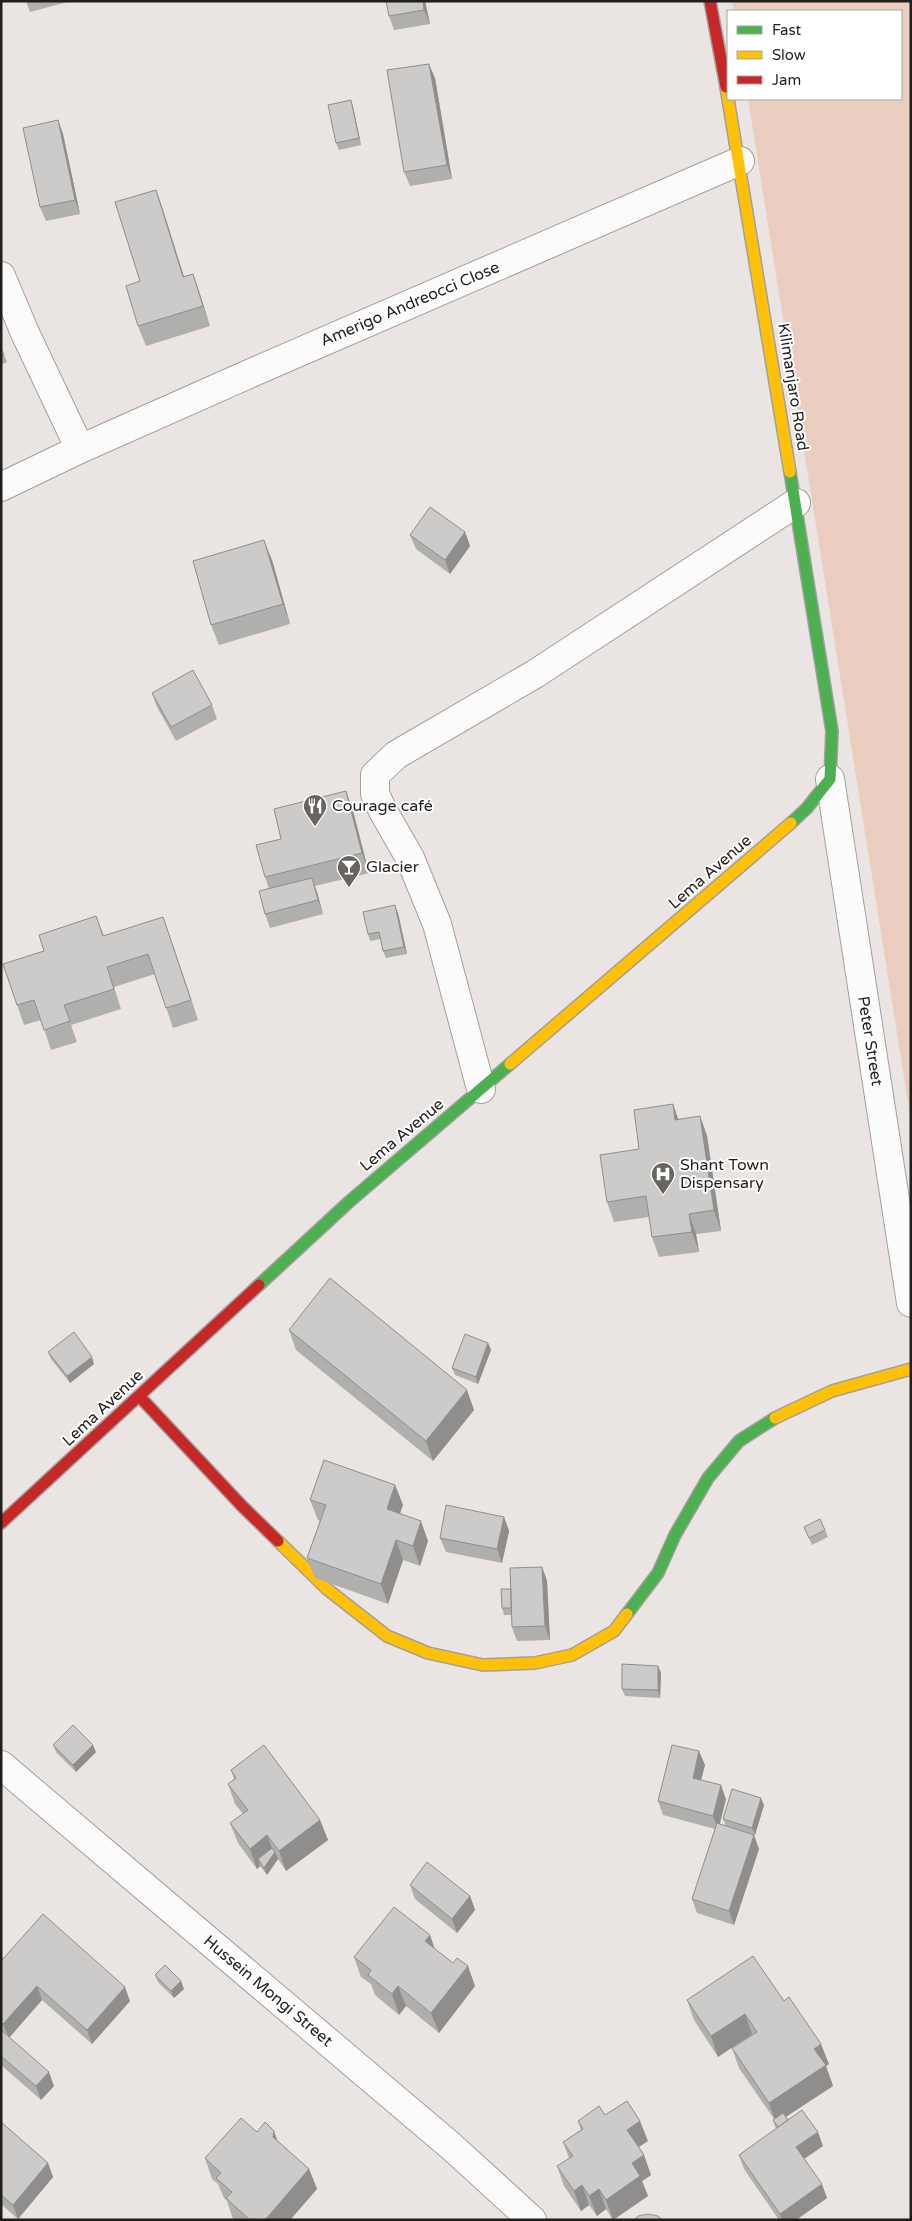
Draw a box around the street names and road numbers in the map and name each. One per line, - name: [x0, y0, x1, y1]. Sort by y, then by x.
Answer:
- street label: Amerigo Andreocci Close: [317, 257, 503, 351]
- street label: Kilimanjaro Road: [773, 322, 813, 452]
- street label: Lema Avenue: [664, 831, 756, 913]
- street label: Peter Street: [853, 995, 887, 1087]
- street label: Lema Avenue: [356, 1094, 448, 1176]
- street label: Lema Avenue: [58, 1365, 148, 1451]
- street label: Hussein Mongi Street: [199, 1931, 337, 2051]

